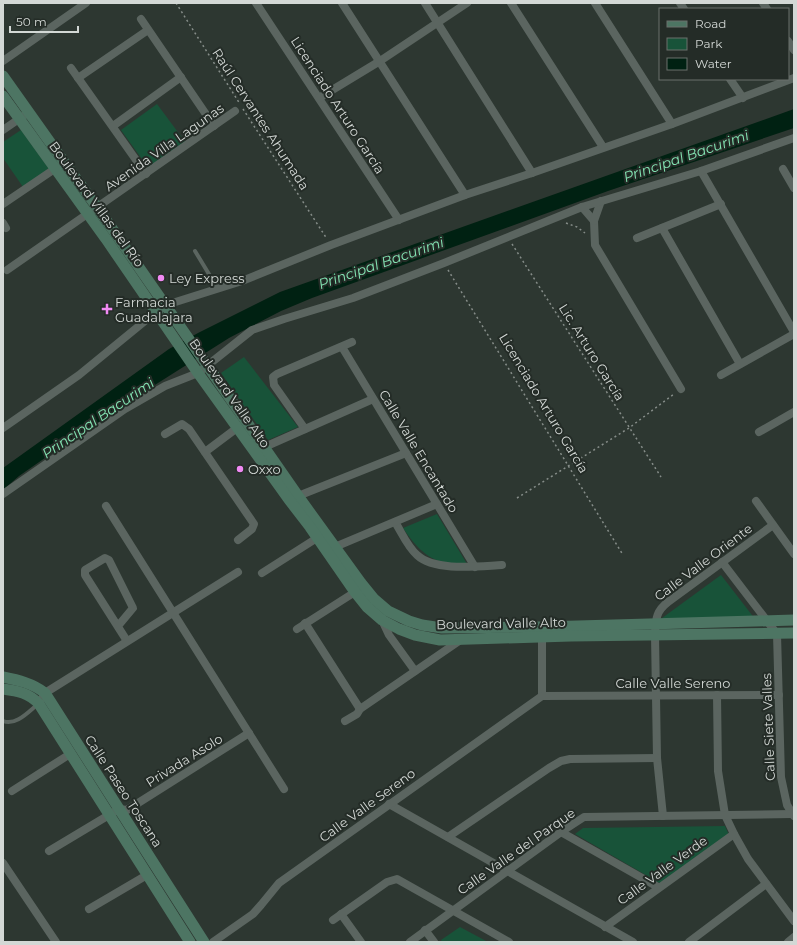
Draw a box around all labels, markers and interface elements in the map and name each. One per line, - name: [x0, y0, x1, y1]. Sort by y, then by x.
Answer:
- scale bar: [10, 8, 78, 34]
- legend: [659, 8, 789, 80]
- text: 50 m: [16, 14, 47, 29]
- text: Road: [695, 16, 726, 31]
- street label: Licenciado Arturo García: [288, 33, 388, 177]
- text: Park: [695, 36, 723, 51]
- street label: Raúl Cervantes Ahumada: [209, 45, 313, 193]
- text: Water: [695, 56, 732, 71]
- street label: Avenida Villa Lagunas: [101, 100, 227, 194]
- water label: Principal Bacurimi: [621, 126, 751, 186]
- street label: Boulevard Villas del Río: [46, 138, 148, 270]
- water label: Principal Bacurimi: [316, 233, 446, 293]
- place label: Ley Express: [169, 270, 245, 286]
- marker: Ley Express: [156, 273, 166, 283]
- place label: Farmacia Guadalajara: [115, 294, 193, 325]
- street label: Lic. Arturo García: [556, 301, 628, 403]
- marker: Farmacia Guadalajara: [102, 304, 112, 314]
- street label: Licenciado Arturo García: [496, 330, 592, 476]
- street label: Boulevard Valle Alto: [186, 335, 274, 451]
- water label: Principal Bacurimi: [38, 374, 158, 462]
- street label: Calle Valle Encantado: [376, 387, 462, 515]
- place label: Oxxo: [248, 461, 281, 477]
- marker: Oxxo: [235, 464, 245, 474]
- street label: Calle Valle Oriente: [651, 520, 755, 604]
- street label: Boulevard Valle Alto: [436, 614, 566, 632]
- street label: Calle Siete Valles: [758, 673, 778, 781]
- street label: Calle Valle Sereno: [615, 675, 731, 691]
- street label: Privada Asolo: [143, 730, 225, 790]
- street label: Calle Paseo Toscana: [82, 732, 166, 850]
- street label: Calle Valle Sereno: [316, 765, 418, 845]
- street label: Calle Valle del Parque: [454, 804, 578, 898]
- street label: Calle Valle Verde: [614, 832, 710, 908]

